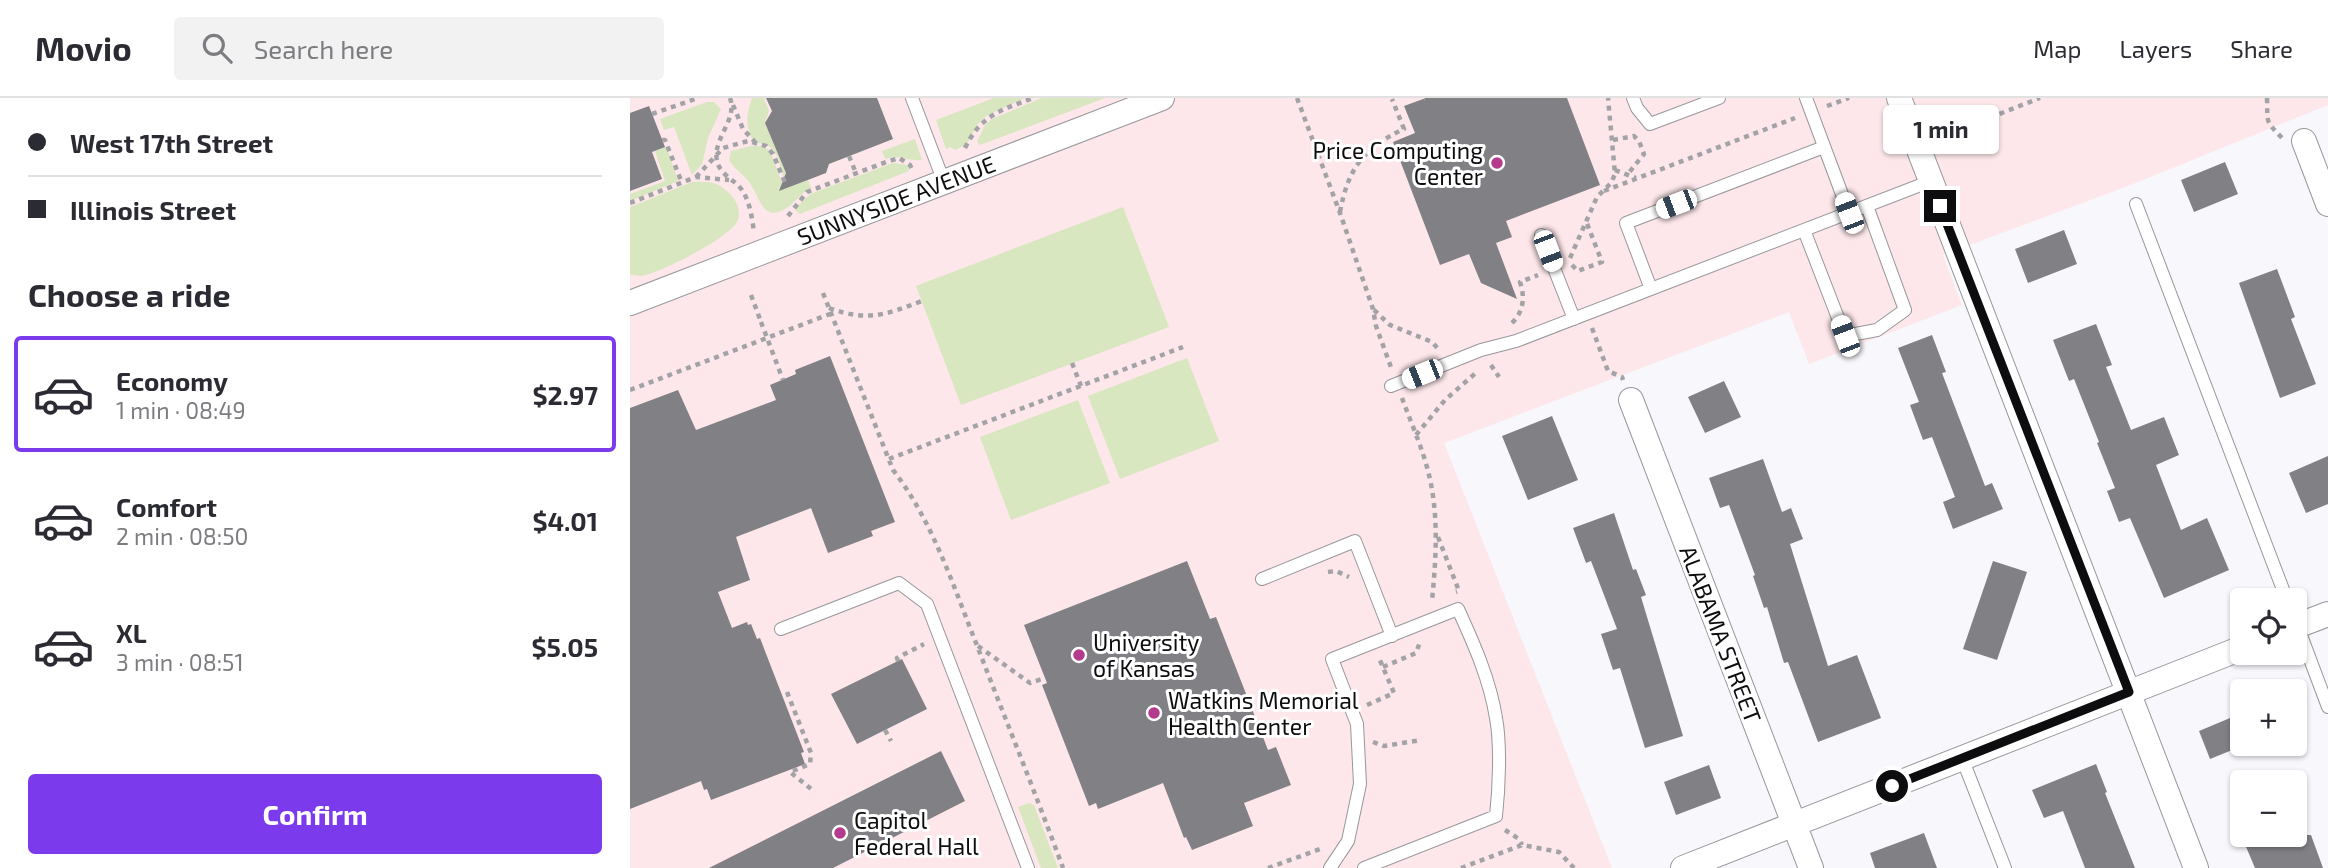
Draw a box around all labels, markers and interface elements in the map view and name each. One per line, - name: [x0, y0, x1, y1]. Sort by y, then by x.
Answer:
- search box: [174, 17, 664, 80]
- text: Movio: [35, 28, 132, 68]
- icon: search: [198, 29, 236, 67]
- text: Search here: [254, 33, 393, 64]
- text: Map: [2033, 34, 2081, 63]
- text: Layers: [2119, 34, 2192, 63]
- text: Share: [2230, 34, 2293, 63]
- callout: 1 min: [1882, 105, 1998, 154]
- text: 1 min: [1913, 115, 1969, 143]
- text: West 17th Street: [70, 127, 273, 158]
- place label: Price Computing Center: [1313, 136, 1483, 190]
- street label: SUNNYSIDE AVENUE: [793, 149, 999, 251]
- marker: Price Computing Center: [1489, 155, 1505, 171]
- car: [1653, 187, 1700, 221]
- car: [1832, 190, 1867, 236]
- route end: [1924, 190, 1956, 222]
- text: Illinois Street: [70, 194, 236, 225]
- car: [1531, 228, 1566, 274]
- text: Choose a ride: [28, 275, 231, 313]
- car: [1828, 313, 1863, 359]
- car: [1399, 356, 1446, 392]
- icon: car: [32, 363, 95, 426]
- text: Economy: [116, 365, 228, 396]
- text: $2.97: [532, 379, 598, 410]
- text: 1 min · 08:49: [116, 396, 246, 424]
- icon: car: [32, 489, 95, 552]
- text: Comfort: [116, 491, 217, 522]
- text: $4.01: [532, 505, 598, 536]
- text: 2 min · 08:50: [116, 522, 248, 550]
- street label: ALABAMA STREET: [1674, 541, 1768, 727]
- map controls: [2230, 588, 2307, 847]
- button: locate: [2230, 588, 2307, 665]
- icon: car: [32, 615, 95, 678]
- text: XL: [116, 617, 147, 648]
- place label: University of Kansas: [1093, 628, 1199, 682]
- text: $5.05: [531, 631, 598, 662]
- marker: University of Kansas: [1071, 647, 1087, 663]
- text: 3 min · 08:51: [116, 648, 244, 676]
- button: +: [2230, 679, 2307, 756]
- place label: Watkins Memorial Health Center: [1168, 686, 1359, 740]
- marker: Watkins Memorial Health Center: [1146, 705, 1162, 721]
- route start: [1876, 770, 1908, 802]
- button: −: [2230, 770, 2307, 847]
- button: Confirm: [28, 774, 602, 854]
- place label: Capitol Federal Hall: [854, 806, 979, 860]
- marker: Capitol Federal Hall: [832, 825, 848, 841]

